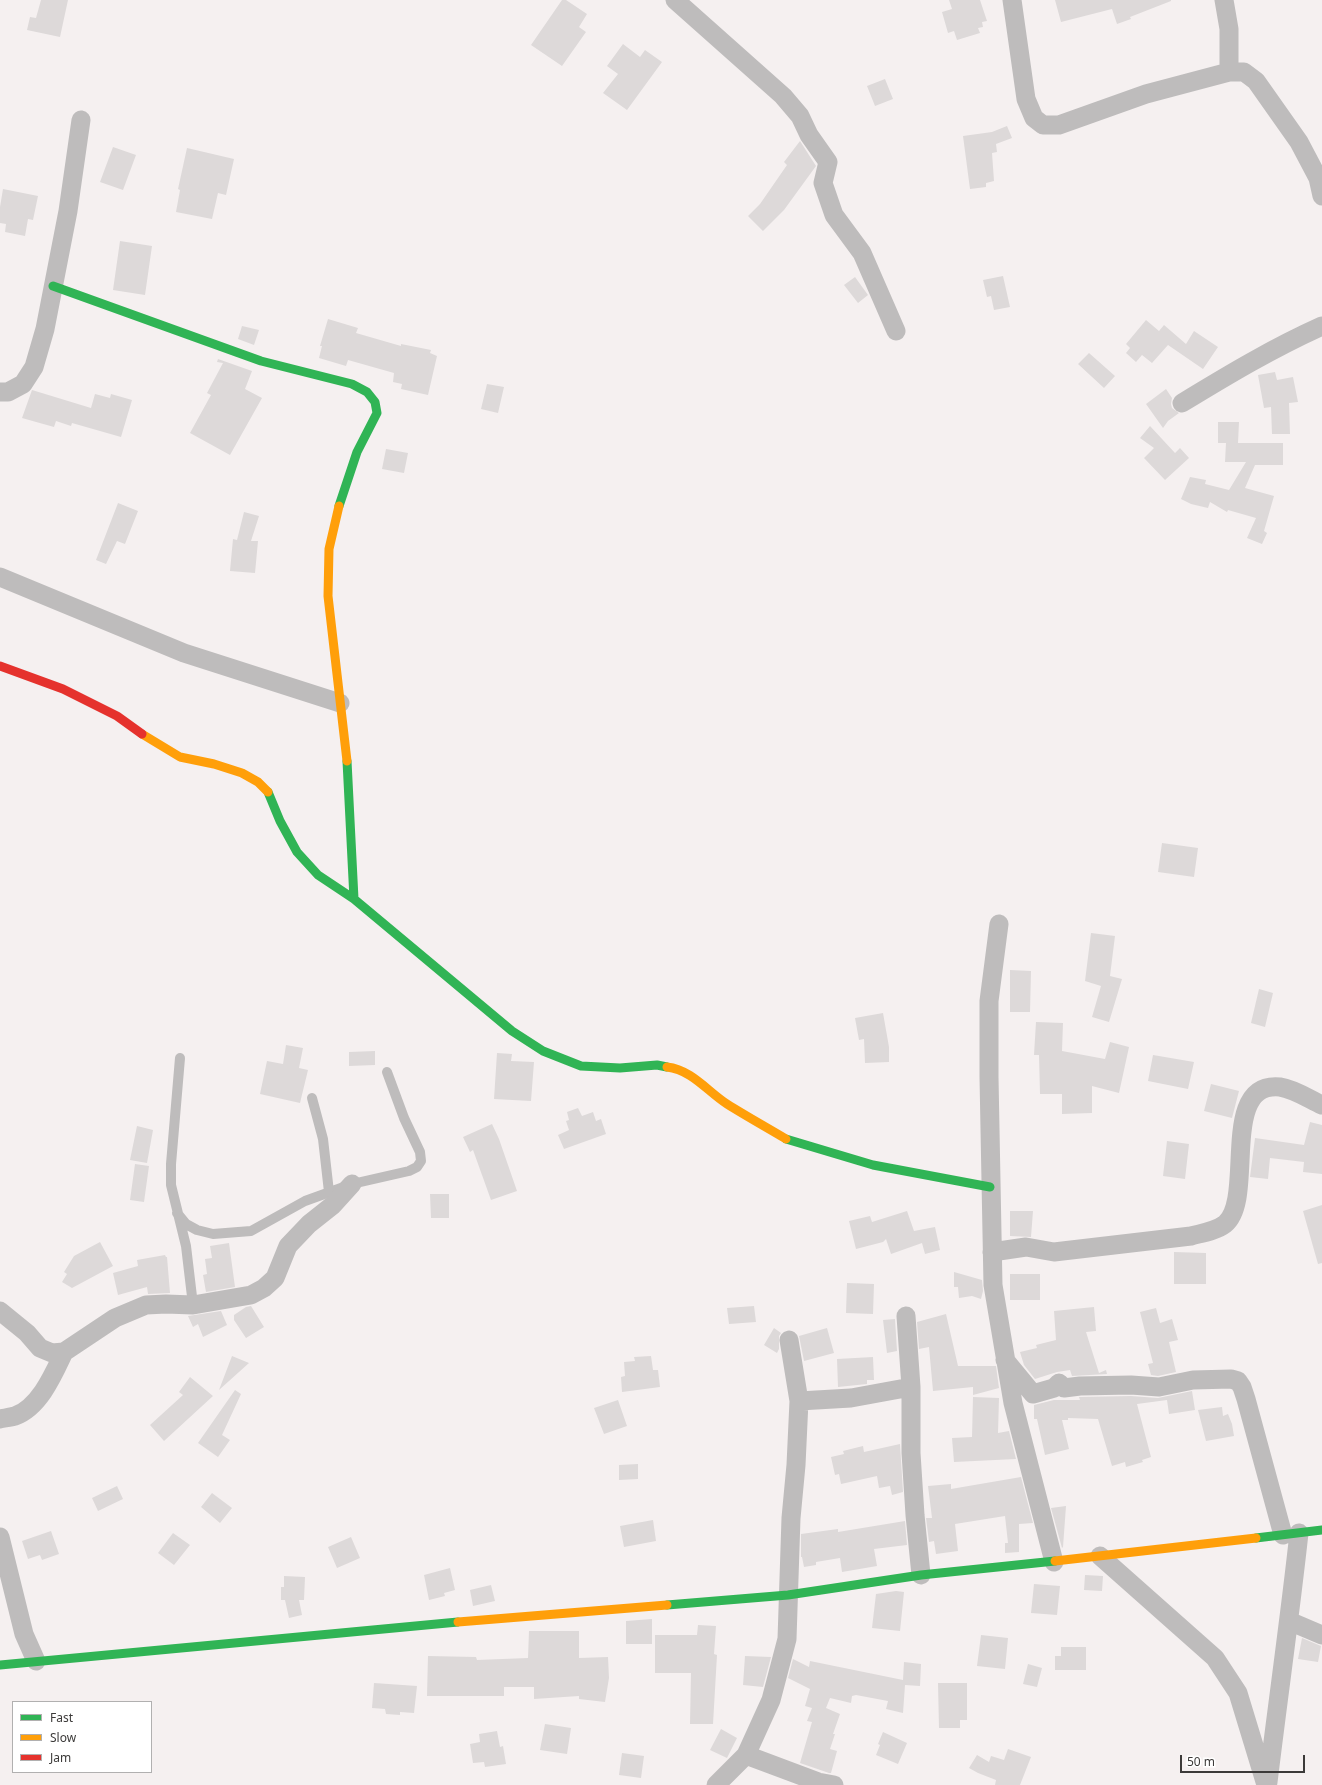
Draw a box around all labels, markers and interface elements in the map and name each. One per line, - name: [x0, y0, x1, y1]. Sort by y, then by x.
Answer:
- legend: [12, 1701, 152, 1773]
- text: Fast: [50, 1709, 73, 1726]
- text: Slow: [50, 1729, 76, 1746]
- scale bar: [1182, 1747, 1307, 1773]
- text: Jam: [50, 1749, 71, 1766]
- text: 50 m: [1187, 1753, 1215, 1770]

